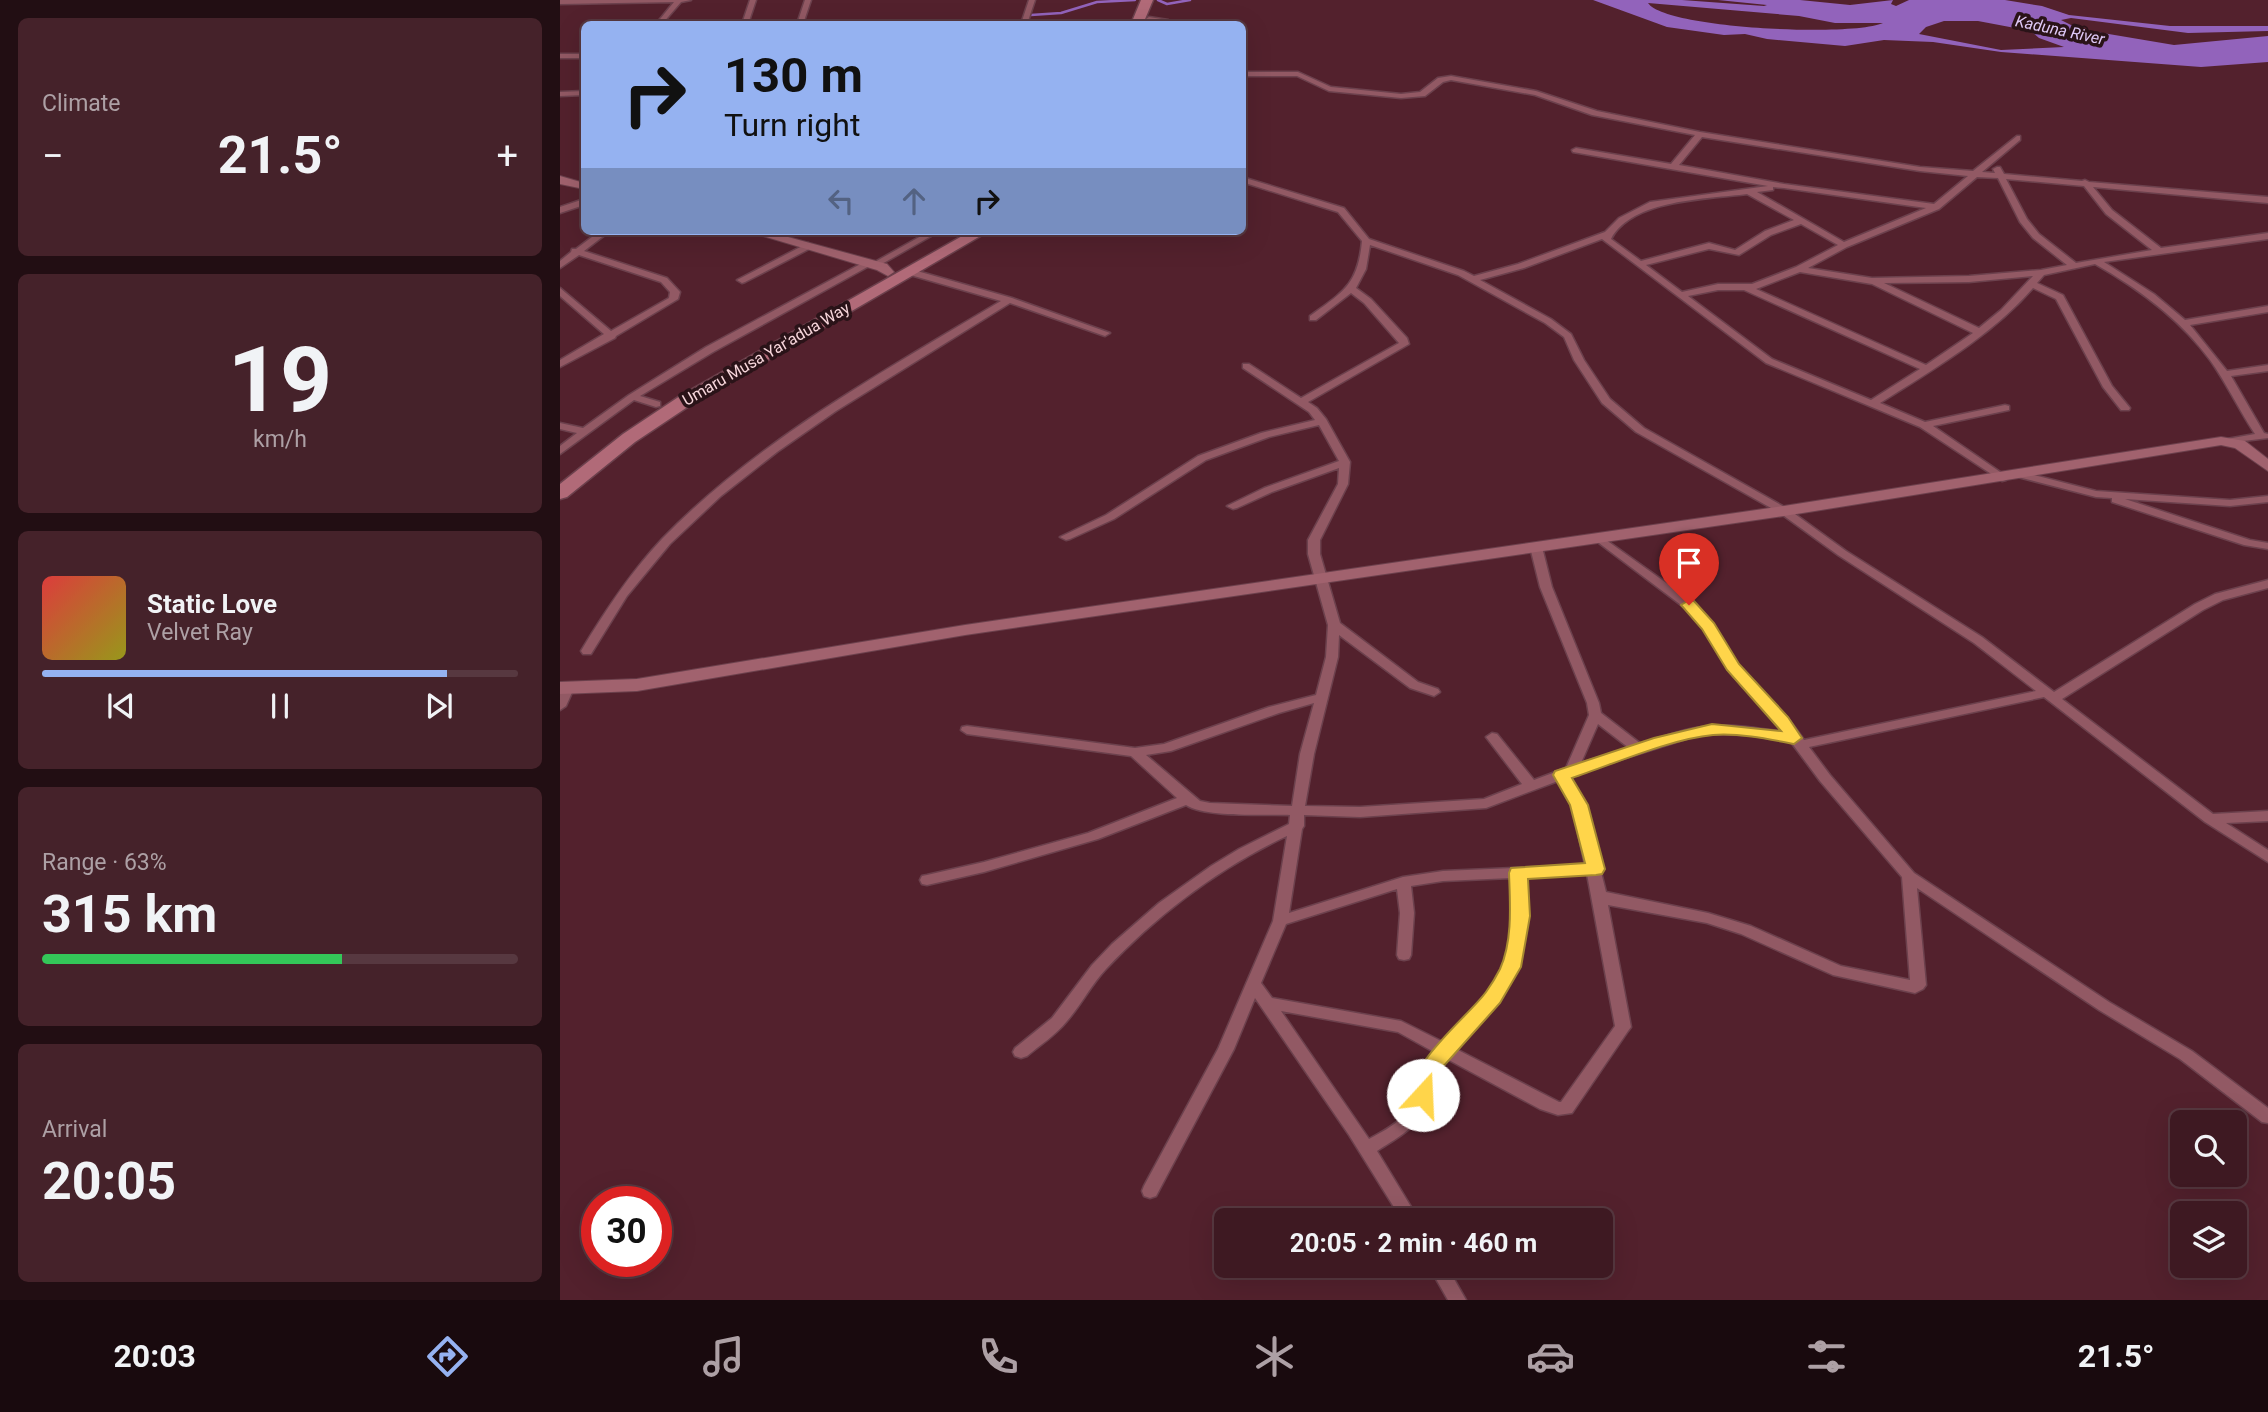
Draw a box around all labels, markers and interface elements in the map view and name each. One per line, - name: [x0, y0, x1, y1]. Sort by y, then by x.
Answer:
- water label: Kaduna River: [2014, 11, 2107, 49]
- text: 130 m: [724, 47, 863, 104]
- icon: right: [609, 49, 700, 140]
- text: Climate: [42, 90, 121, 117]
- text: Turn right: [724, 106, 860, 144]
- text: 21.5°: [218, 125, 343, 186]
- text: −: [42, 134, 64, 178]
- text: +: [496, 134, 518, 178]
- icon: left: [822, 182, 860, 220]
- icon: ahead: [895, 182, 933, 220]
- icon: right: [968, 182, 1006, 220]
- street label: Umaru Musa Yar'adua Way: [679, 298, 853, 410]
- text: 19: [228, 327, 332, 433]
- text: km/h: [253, 426, 307, 453]
- pin: [1659, 533, 1719, 605]
- icon: arrive: [1670, 544, 1708, 582]
- text: Static Love: [147, 589, 277, 619]
- text: Velvet Ray: [147, 619, 253, 646]
- icon: previous: [102, 687, 140, 725]
- icon: pause: [261, 687, 299, 725]
- icon: next: [420, 687, 458, 725]
- text: Range · 63%: [42, 849, 167, 876]
- text: 315 km: [42, 884, 217, 945]
- position arrow: [1386, 1058, 1460, 1132]
- map controls: [2170, 1110, 2247, 1278]
- button: search: [2170, 1110, 2247, 1187]
- text: Arrival: [42, 1116, 107, 1143]
- text: 20:05: [42, 1151, 176, 1212]
- speed limit sign: 30: [581, 1186, 672, 1277]
- button: layers: [2170, 1201, 2247, 1278]
- text: 20:05 · 2 min · 460 m: [1290, 1228, 1537, 1258]
- icon: directions: [423, 1332, 472, 1381]
- icon: music: [699, 1332, 748, 1381]
- icon: phone: [974, 1332, 1023, 1381]
- icon: climate: [1250, 1332, 1299, 1381]
- icon: car: [1526, 1332, 1575, 1381]
- icon: filters: [1802, 1332, 1851, 1381]
- text: 20:03: [113, 1337, 196, 1375]
- text: 21.5°: [2078, 1337, 2154, 1375]

